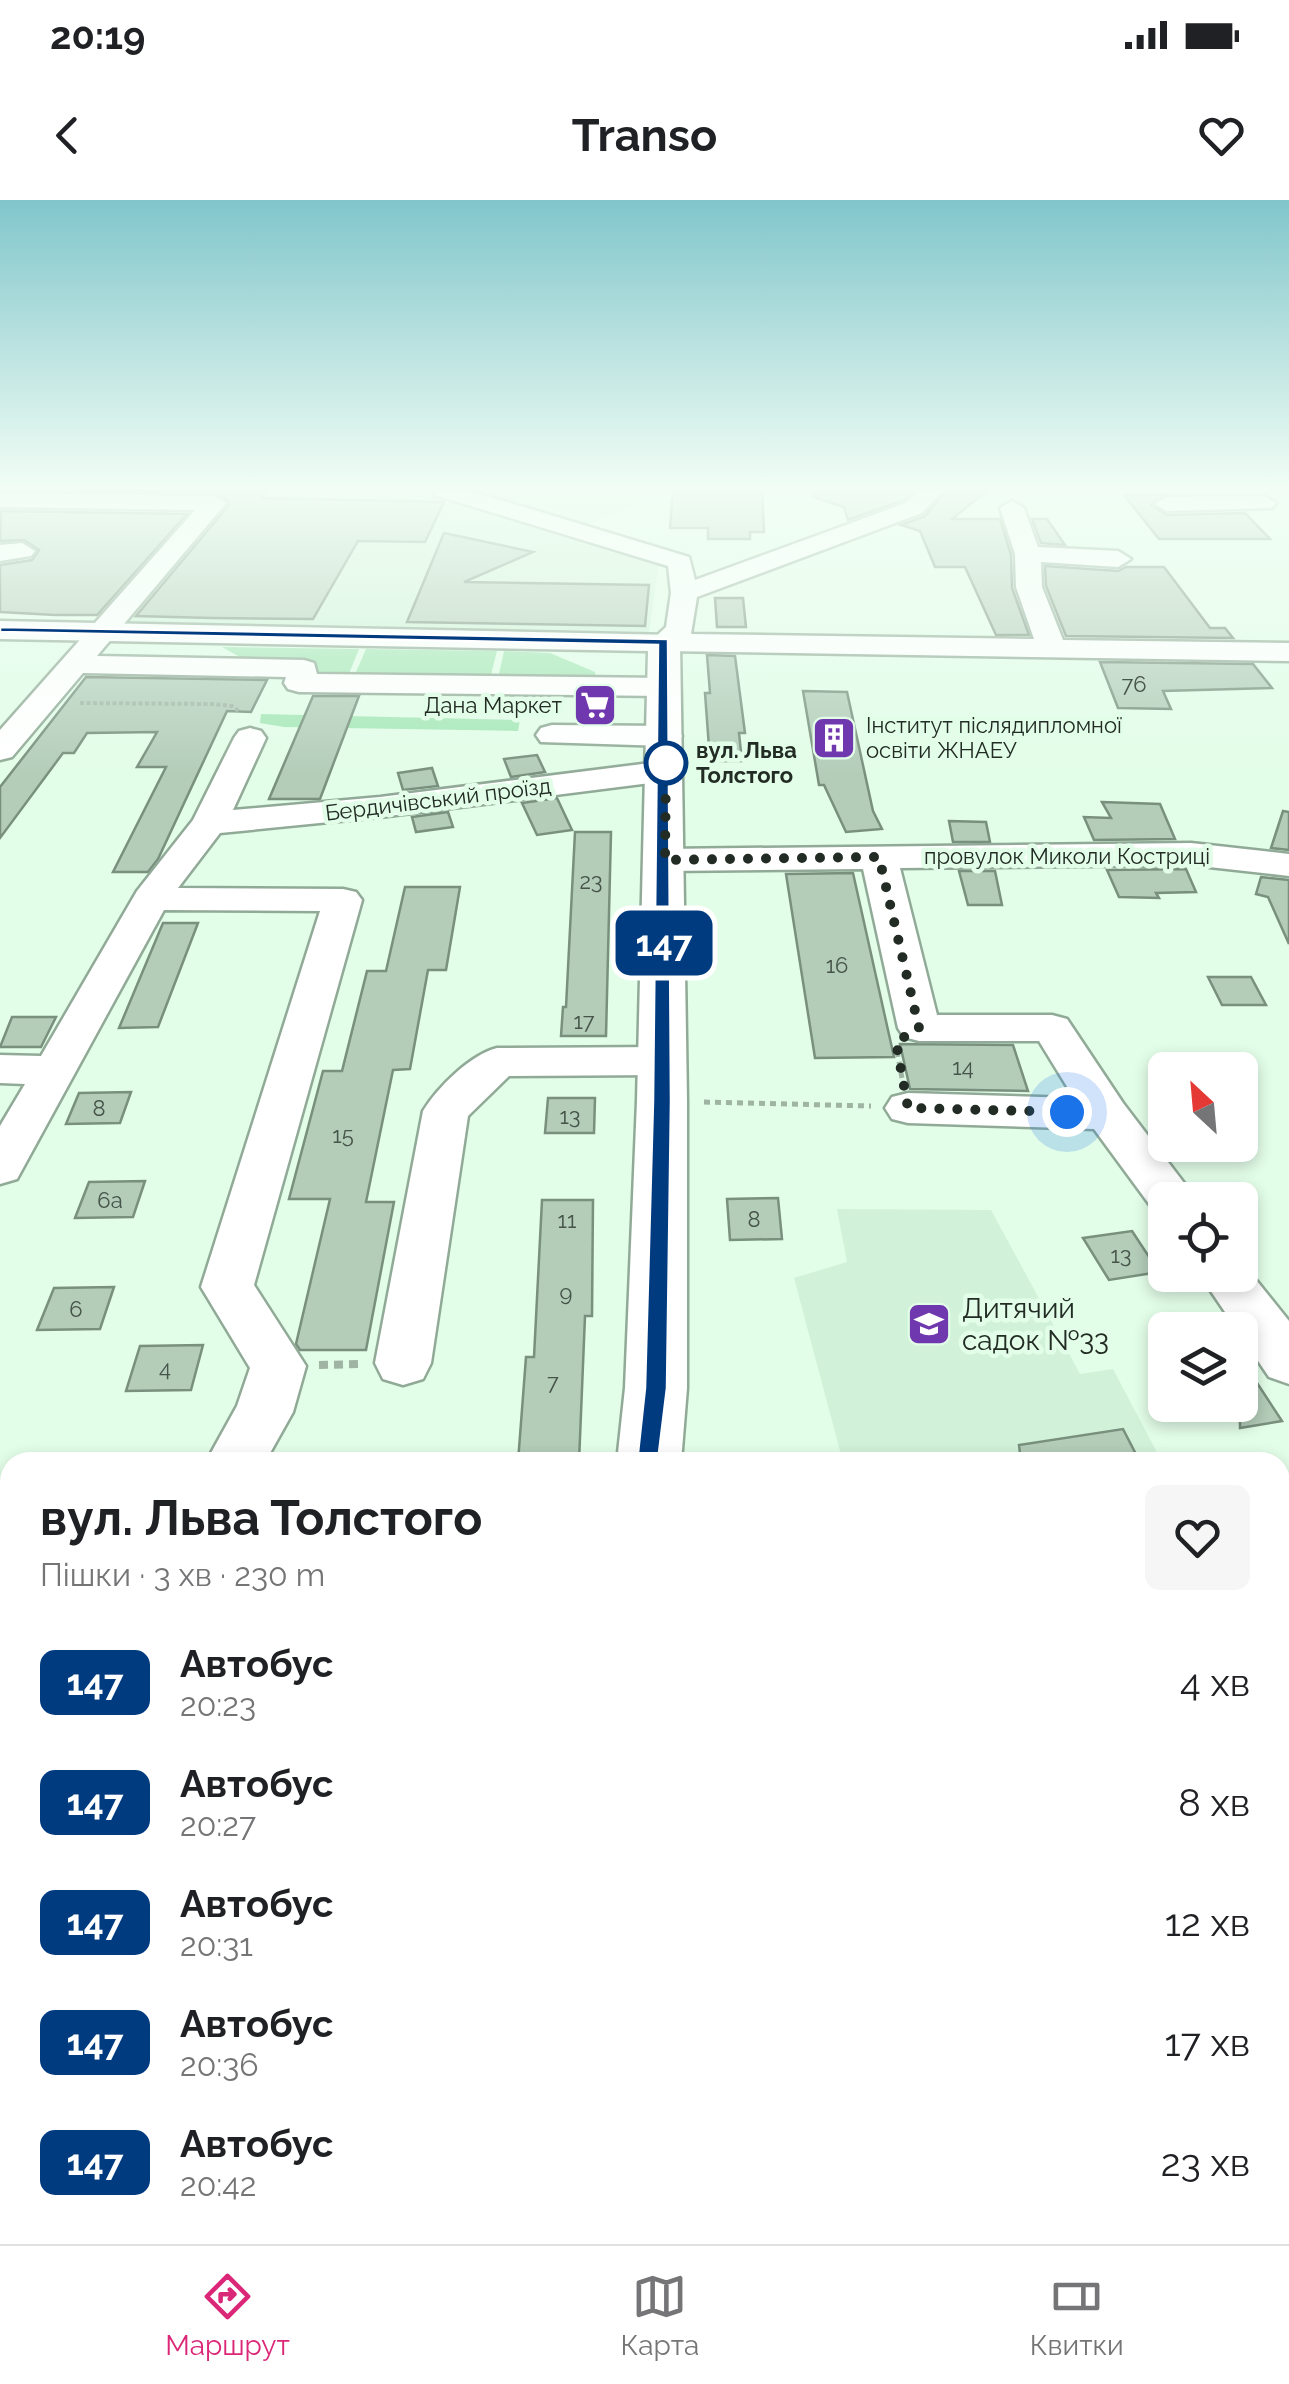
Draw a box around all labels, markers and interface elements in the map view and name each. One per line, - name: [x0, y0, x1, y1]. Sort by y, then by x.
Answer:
- text: 20:19: [50, 13, 145, 58]
- icon: back: [40, 108, 95, 163]
- icon: heart: [1194, 108, 1249, 163]
- text: Transo: [572, 109, 717, 162]
- house number: 76: [1121, 671, 1147, 697]
- supermarket icon: Дана Маркет: [572, 682, 618, 728]
- place label: Дана Маркет: [424, 692, 562, 718]
- place label: Інститут післядипломної освіти ЖНАЕУ: [866, 712, 1122, 763]
- building icon: Інститут післядипломної освіти ЖНАЕУ: [811, 715, 857, 761]
- place label: вул. Льва Толстого: [696, 737, 797, 788]
- marker: вул. Льва Толстого: [645, 742, 687, 784]
- street label: Бердичівський проїзд: [324, 772, 553, 826]
- street label: провулок Миколи Костриці: [924, 843, 1210, 869]
- house number: 23: [579, 868, 603, 894]
- line badge: 147: [606, 910, 722, 976]
- text: 147: [636, 923, 692, 964]
- house number: 16: [826, 952, 848, 978]
- house number: 17: [573, 1008, 595, 1034]
- north arrow: [1148, 1052, 1258, 1162]
- map controls: [1148, 1052, 1258, 1422]
- house number: 14: [952, 1054, 974, 1080]
- your location: [1042, 1087, 1092, 1137]
- house number: 8: [92, 1095, 106, 1121]
- house number: 13: [559, 1103, 581, 1129]
- house number: 15: [332, 1122, 354, 1148]
- button: locate: [1148, 1182, 1258, 1292]
- house number: 6а: [97, 1187, 123, 1213]
- house number: 8: [747, 1206, 761, 1232]
- house number: 11: [558, 1207, 576, 1233]
- house number: 13: [1110, 1242, 1132, 1268]
- house number: 9: [560, 1280, 572, 1306]
- place label: Дитячий садок №33: [962, 1292, 1109, 1357]
- house number: 6: [69, 1296, 83, 1322]
- school or university icon: Дитячий садок №33: [906, 1301, 952, 1347]
- button: layers: [1148, 1312, 1258, 1422]
- house number: 4: [159, 1355, 171, 1381]
- house number: 7: [547, 1369, 559, 1395]
- button: heart: [1145, 1485, 1250, 1590]
- text: вул. Льва Толстого: [40, 1490, 482, 1546]
- text: Пішки · 3 хв · 230 m: [40, 1556, 325, 1593]
- text: Автобус: [180, 1641, 334, 1686]
- text: 4 хв: [1180, 1660, 1250, 1705]
- text: 147: [67, 1662, 123, 1703]
- text: 20:23: [180, 1686, 256, 1723]
- text: Автобус: [180, 1761, 334, 1806]
- text: 8 хв: [1178, 1780, 1250, 1825]
- text: 147: [67, 1782, 123, 1823]
- text: 20:27: [180, 1806, 256, 1843]
- text: Автобус: [180, 1881, 334, 1926]
- text: 12 хв: [1165, 1900, 1250, 1945]
- text: 147: [67, 1902, 123, 1943]
- text: 20:31: [180, 1926, 253, 1963]
- text: Автобус: [180, 2001, 334, 2046]
- text: 17 хв: [1164, 2020, 1250, 2065]
- text: 147: [67, 2022, 123, 2063]
- text: 20:36: [180, 2046, 259, 2083]
- text: Автобус: [180, 2121, 334, 2166]
- text: 23 хв: [1161, 2140, 1250, 2185]
- text: 147: [67, 2142, 123, 2183]
- text: 20:42: [180, 2166, 256, 2203]
- tab: Маршрут: [165, 2269, 290, 2362]
- tab: Карта: [620, 2269, 699, 2362]
- tab: Квитки: [1030, 2269, 1124, 2362]

